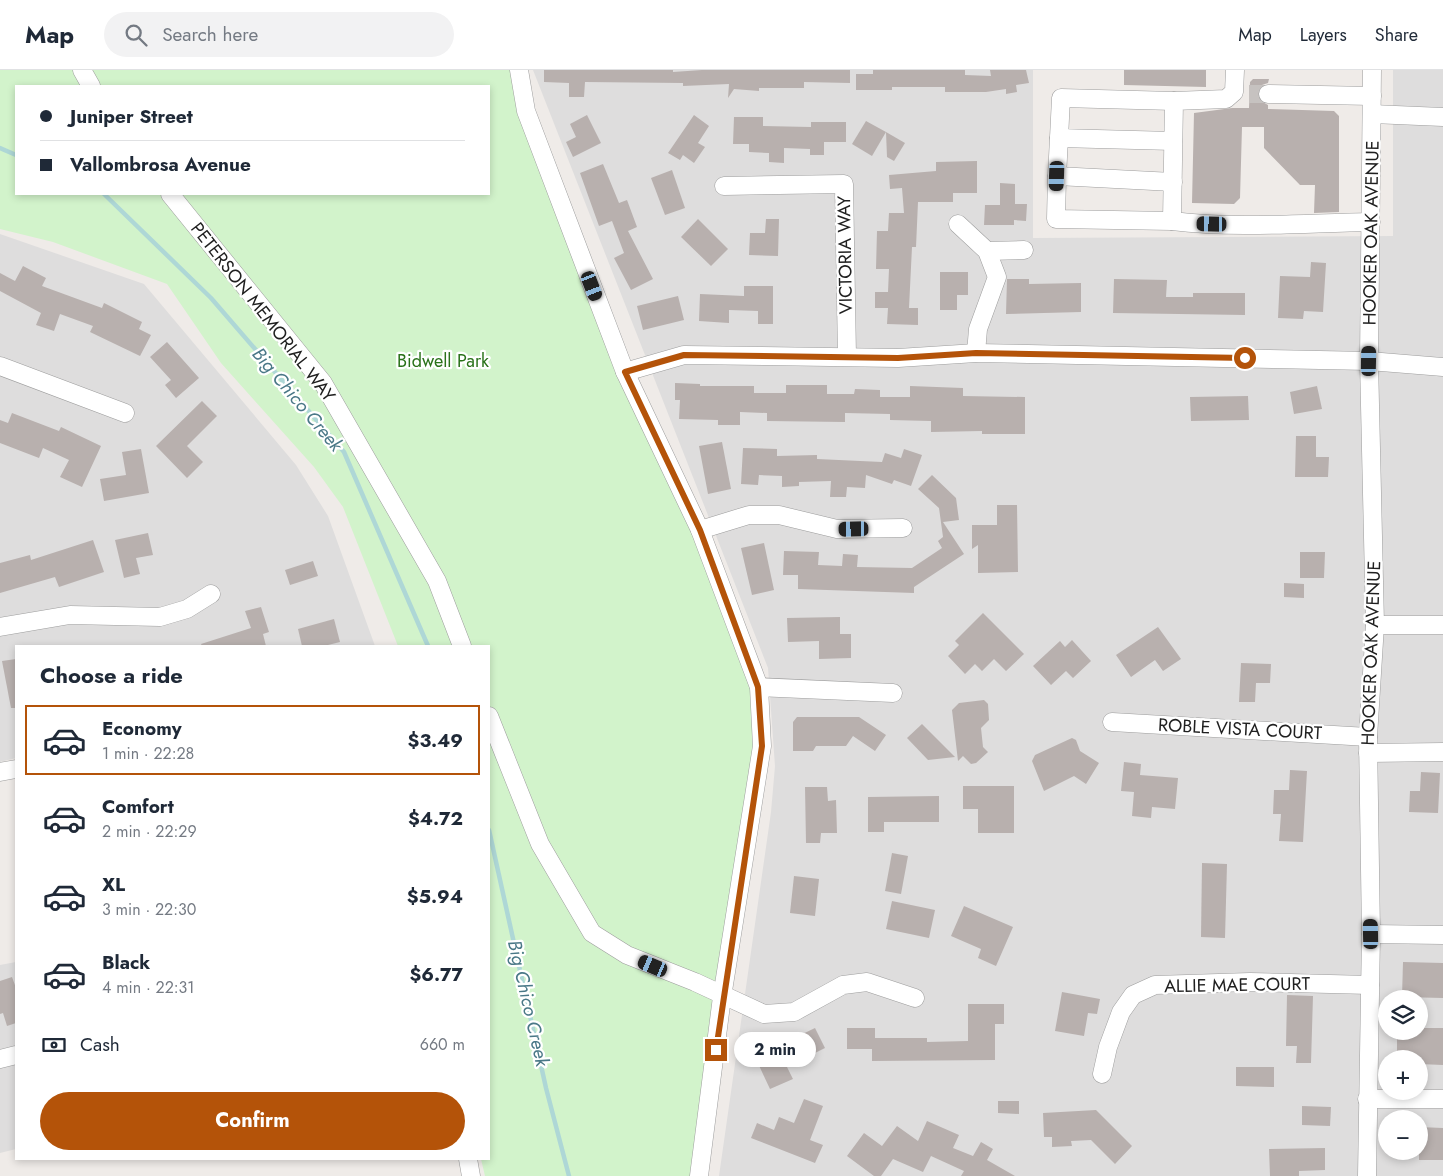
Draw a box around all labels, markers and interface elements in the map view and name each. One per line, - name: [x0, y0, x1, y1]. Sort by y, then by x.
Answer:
- search box: [104, 12, 454, 57]
- text: Map: [25, 17, 74, 52]
- icon: search: [122, 21, 150, 49]
- text: Search here: [162, 21, 258, 48]
- text: Map: [1238, 22, 1272, 48]
- text: Layers: [1300, 22, 1347, 48]
- text: Share: [1375, 22, 1418, 48]
- text: Juniper Street: [70, 103, 193, 130]
- street label: HOOKER OAK AVENUE: [1356, 140, 1386, 326]
- text: Vallombrosa Avenue: [70, 151, 251, 178]
- car: [1048, 161, 1065, 191]
- street label: VICTORIA WAY: [831, 195, 859, 314]
- car: [1196, 216, 1227, 232]
- street label: PETERSON MEMORIAL WAY: [185, 217, 342, 408]
- car: [579, 269, 604, 303]
- water label: Big Chico Creek: [246, 341, 350, 458]
- car: [1361, 346, 1376, 376]
- route start: [1234, 347, 1256, 369]
- park label: Bidwell Park: [397, 348, 489, 374]
- car: [838, 521, 869, 537]
- street label: HOOKER OAK AVENUE: [1355, 560, 1387, 746]
- text: Choose a ride: [40, 659, 183, 691]
- street label: ROBLE VISTA COURT: [1157, 712, 1323, 746]
- text: Economy: [102, 715, 182, 742]
- icon: car: [42, 718, 87, 763]
- text: $3.49: [408, 727, 463, 754]
- text: 1 min · 22:28: [102, 742, 194, 765]
- text: Comfort: [102, 793, 174, 820]
- icon: car: [42, 796, 87, 841]
- text: $4.72: [408, 805, 463, 832]
- text: 2 min · 22:29: [102, 820, 197, 843]
- text: XL: [102, 871, 125, 898]
- icon: car: [42, 874, 87, 919]
- text: $5.94: [407, 883, 463, 910]
- text: 3 min · 22:30: [102, 898, 196, 921]
- car: [1363, 919, 1378, 949]
- water label: Big Chico Creek: [501, 937, 556, 1070]
- text: Black: [102, 949, 150, 976]
- icon: car: [42, 952, 87, 997]
- car: [636, 953, 669, 979]
- text: $6.77: [409, 961, 463, 988]
- street label: ALLIE MAE COURT: [1164, 971, 1311, 999]
- text: 4 min · 22:31: [102, 976, 195, 999]
- map controls: [1378, 990, 1428, 1160]
- button: layers: [1378, 990, 1428, 1040]
- icon: cash: [40, 1031, 68, 1059]
- text: Cash: [80, 1031, 120, 1058]
- callout: 2 min: [734, 1032, 816, 1068]
- text: 660 m: [420, 1033, 465, 1056]
- text: 2 min: [754, 1038, 796, 1061]
- route end: [705, 1039, 727, 1061]
- button: +: [1378, 1050, 1428, 1100]
- button: Confirm: [40, 1092, 465, 1150]
- button: −: [1378, 1110, 1428, 1160]

